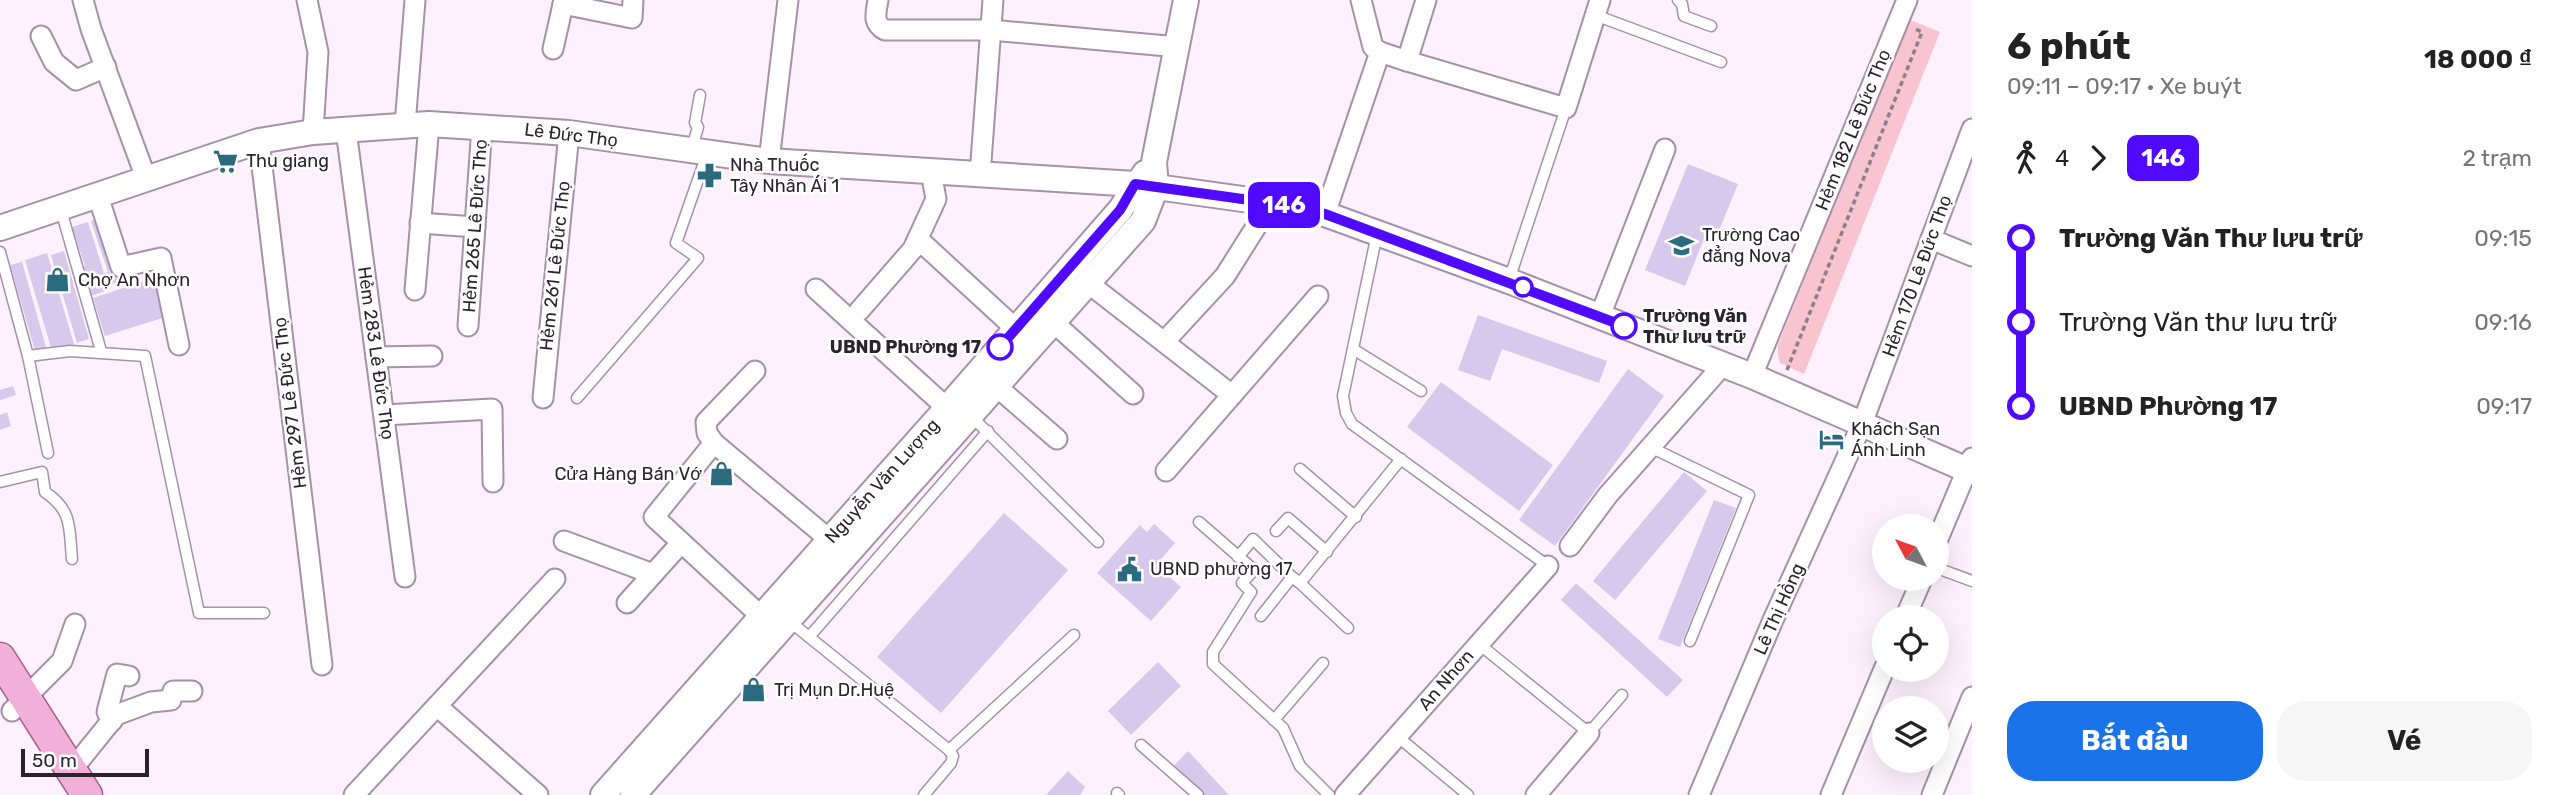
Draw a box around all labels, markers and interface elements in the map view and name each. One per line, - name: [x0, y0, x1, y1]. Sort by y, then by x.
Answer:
- text: 6 phút: [2007, 23, 2131, 69]
- text: 18 000 ₫: [2424, 44, 2532, 75]
- street label: Hẻm 182 Lê Đức Thọ: [1811, 46, 1895, 214]
- text: 09:11 – 09:17 · Xe buýt: [2007, 72, 2242, 100]
- street label: Lê Đức Thọ: [523, 118, 619, 152]
- street label: Hẻm 265 Lê Đức Thọ: [458, 139, 492, 313]
- icon: walk: [2007, 139, 2045, 177]
- icon: forward: [2079, 139, 2117, 177]
- text: 4: [2055, 144, 2069, 172]
- text: 146: [2141, 144, 2185, 172]
- text: 2 trạm: [2462, 144, 2532, 172]
- supermarket icon: Thu giang: [212, 147, 240, 175]
- place label: Thu giang: [246, 150, 329, 172]
- place label: Nhà Thuốc Tây Nhân Ái 1: [730, 153, 839, 197]
- pharmacy icon: Nhà Thuốc Tây Nhân Ái 1: [696, 161, 724, 189]
- street label: Hẻm 261 Lê Đức Thọ: [535, 180, 575, 352]
- line badge: 146: [1244, 182, 1324, 228]
- text: 146: [1262, 191, 1306, 219]
- street label: Hẻm 170 Lê Đức Thọ: [1878, 192, 1956, 360]
- text: Trường Văn Thư lưu trữ: [2059, 223, 2363, 254]
- place label: Trường Cao đẳng Nova: [1702, 224, 1800, 267]
- text: 09:15: [2474, 224, 2532, 252]
- school or university icon: Trường Cao đẳng Nova: [1668, 231, 1696, 259]
- street label: Hẻm 283 Lê Đức Thọ: [353, 265, 399, 441]
- shop icon: Chợ An Nhơn: [44, 266, 72, 294]
- place label: Chợ An Nhơn: [78, 269, 190, 291]
- unlabelled marker: [1513, 277, 1533, 297]
- place label: Trường Văn Thư lưu trữ: [1643, 305, 1747, 348]
- text: Trường Văn thư lưu trữ: [2059, 307, 2337, 338]
- text: 09:16: [2474, 308, 2532, 336]
- marker: Trường Văn Thư lưu trữ: [1611, 313, 1637, 339]
- street label: Hẻm 297 Lê Đức Thọ: [269, 316, 311, 490]
- marker: UBND Phường 17: [987, 334, 1013, 360]
- place label: UBND Phường 17: [830, 336, 981, 358]
- text: UBND Phường 17: [2059, 391, 2277, 422]
- text: 09:17: [2476, 392, 2532, 420]
- street label: Nguyễn Văn Lượng: [820, 414, 944, 548]
- place label: Khách Sạn Ánh Linh: [1851, 418, 1940, 461]
- hotel icon: Khách Sạn Ánh Linh: [1817, 425, 1845, 453]
- shop icon: Cửa Hàng Bán Vớ: [708, 460, 736, 488]
- place label: Cửa Hàng Bán Vớ: [554, 463, 702, 485]
- north arrow: [1872, 514, 1950, 592]
- map controls: [1872, 514, 1949, 773]
- public building icon: UBND phường 17: [1116, 555, 1144, 583]
- place label: UBND phường 17: [1150, 558, 1293, 580]
- street label: Lê Thị Hồng: [1748, 559, 1809, 658]
- button: locate: [1872, 605, 1949, 682]
- street label: An Nhơn: [1414, 645, 1478, 715]
- shop icon: Trị Mụn Dr.Huệ: [740, 676, 768, 704]
- place label: Trị Mụn Dr.Huệ: [774, 679, 894, 701]
- button: layers: [1872, 696, 1949, 773]
- button: Bắt đầu: [2007, 701, 2263, 781]
- button: Vé: [2277, 701, 2532, 781]
- scale bar: [21, 746, 149, 778]
- text: 50 m: [32, 749, 77, 772]

